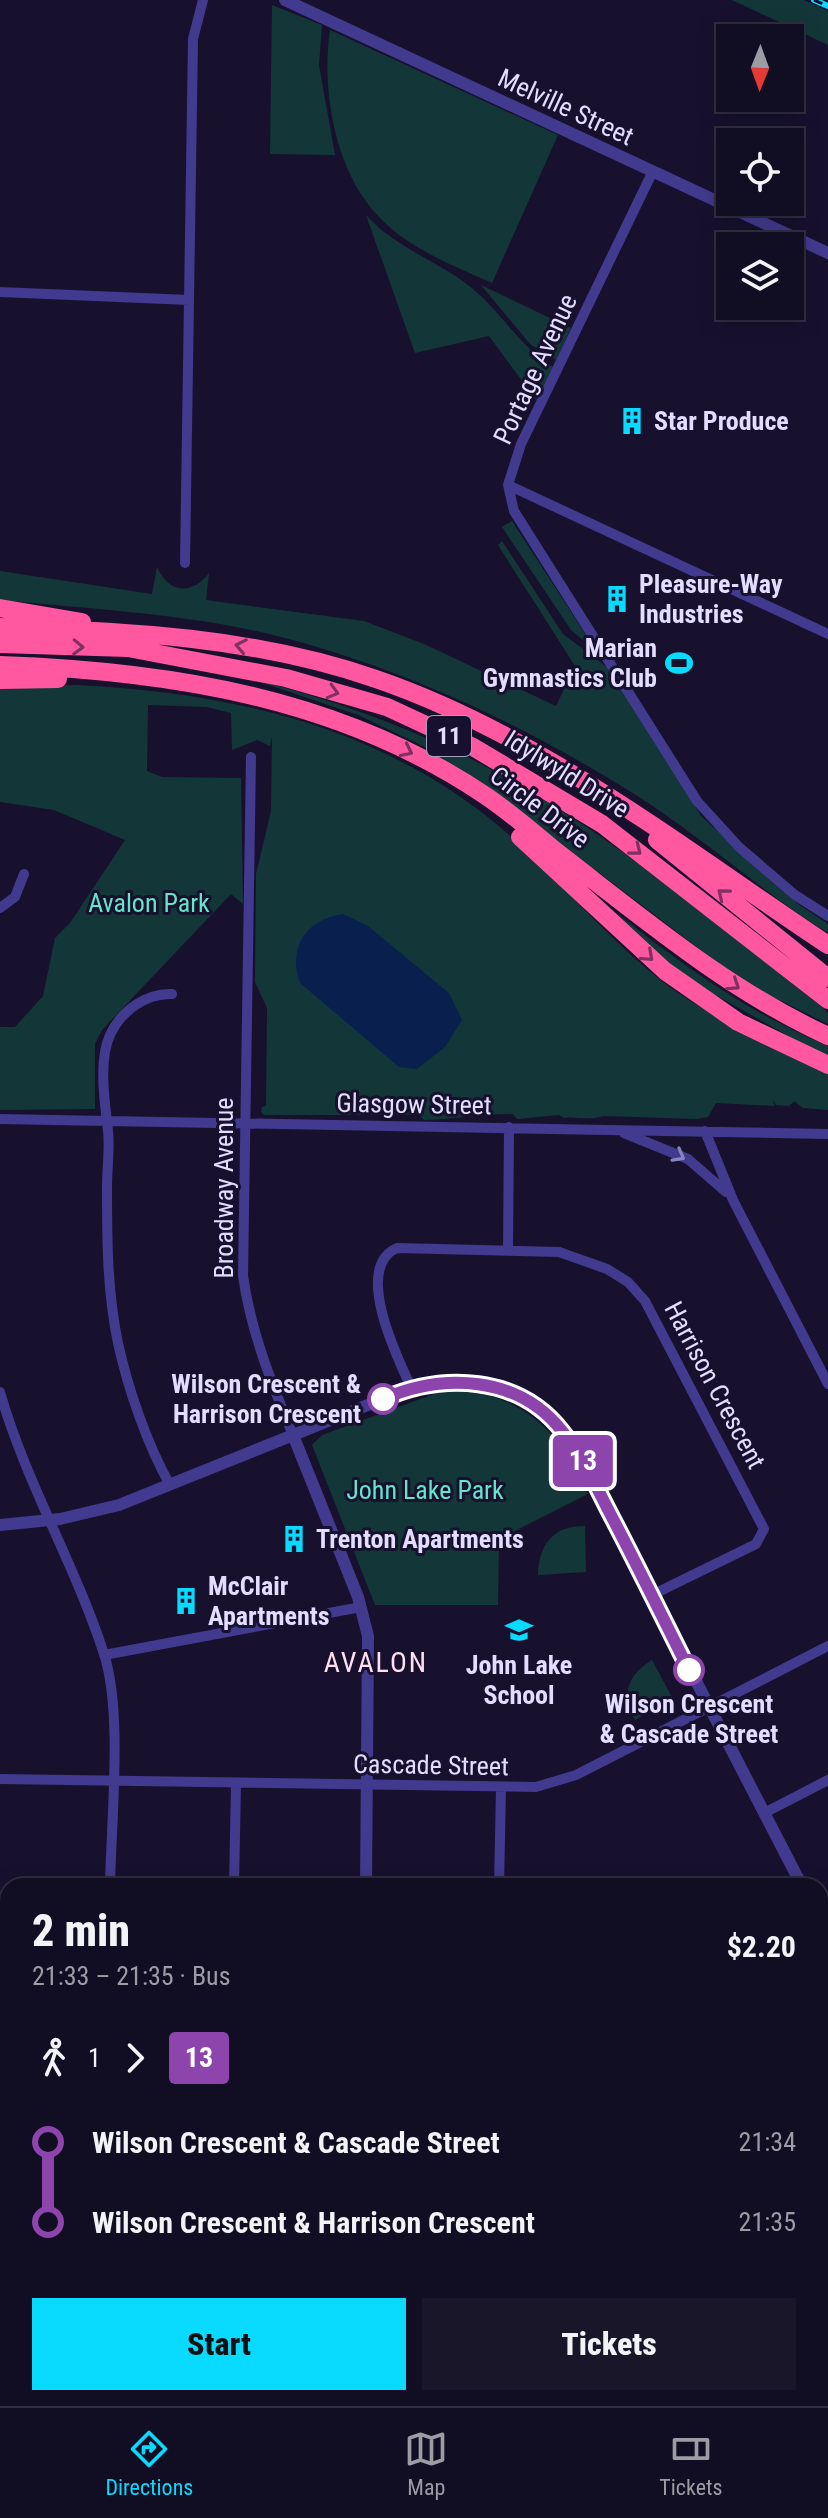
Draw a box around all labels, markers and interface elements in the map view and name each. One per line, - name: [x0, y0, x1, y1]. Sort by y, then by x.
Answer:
- north arrow: [716, 24, 804, 112]
- map controls: [716, 24, 804, 320]
- street label: Melville Street: [494, 63, 638, 151]
- button: locate: [716, 128, 804, 216]
- button: layers: [716, 232, 804, 320]
- street label: Portage Avenue: [487, 289, 583, 449]
- building icon: Star Produce: [617, 406, 647, 436]
- place label: Star Produce: [654, 406, 789, 436]
- place label: Pleasure-Way Industries: [639, 569, 783, 629]
- building icon: Pleasure-Way Industries: [602, 584, 632, 614]
- place label: Marian Gymnastics Club: [483, 633, 657, 693]
- one-way arrow: [72, 638, 85, 655]
- one-way arrow: [235, 638, 248, 655]
- sports icon: Marian Gymnastics Club: [664, 648, 694, 678]
- one-way arrow: [326, 683, 340, 699]
- road number: 11: [427, 716, 471, 756]
- street label: Idylwyld Drive: [499, 724, 635, 824]
- one-way arrow: [398, 741, 413, 757]
- street label: Circle Drive: [484, 760, 596, 854]
- one-way arrow: [627, 840, 642, 854]
- park label: Avalon Park: [88, 888, 210, 918]
- one-way arrow: [717, 890, 732, 904]
- one-way arrow: [639, 947, 654, 961]
- one-way arrow: [725, 975, 739, 990]
- street label: Glasgow Street: [336, 1088, 492, 1120]
- street label: Broadway Avenue: [209, 1097, 239, 1279]
- one-way arrow: [671, 1146, 686, 1161]
- street label: Harrison Crescent: [658, 1296, 772, 1474]
- place label: Wilson Crescent & Harrison Crescent: [171, 1369, 361, 1429]
- marker: Wilson Crescent & Harrison Crescent: [368, 1384, 398, 1414]
- line badge: 13: [547, 1435, 619, 1487]
- text: 13: [569, 1444, 597, 1477]
- park label: John Lake Park: [346, 1475, 504, 1505]
- building icon: Trenton Apartments: [279, 1524, 309, 1554]
- place label: Trenton Apartments: [316, 1524, 524, 1554]
- place label: McClair Apartments: [208, 1571, 330, 1631]
- building icon: McClair Apartments: [171, 1586, 201, 1616]
- school or university icon: John Lake School: [504, 1615, 534, 1645]
- district label: AVALON: [324, 1646, 428, 1679]
- place label: John Lake School: [466, 1650, 572, 1710]
- marker: Wilson Crescent & Cascade Street: [674, 1655, 704, 1685]
- place label: Wilson Crescent & Cascade Street: [600, 1689, 778, 1749]
- street label: Cascade Street: [353, 1749, 509, 1781]
- text: 2 min: [32, 1905, 130, 1957]
- text: $2.20: [727, 1929, 796, 1964]
- text: 21:33 – 21:35 · Bus: [32, 1961, 231, 1991]
- icon: walk: [32, 2036, 76, 2080]
- icon: forward: [113, 2036, 157, 2080]
- text: 13: [185, 2041, 213, 2074]
- text: 1: [88, 2043, 101, 2073]
- text: Wilson Crescent & Cascade Street: [92, 2125, 500, 2160]
- text: 21:34: [739, 2127, 796, 2157]
- text: Wilson Crescent & Harrison Crescent: [92, 2205, 535, 2240]
- text: 21:35: [739, 2207, 796, 2237]
- button: Start: [32, 2298, 406, 2390]
- button: Tickets: [422, 2298, 796, 2390]
- tab: Directions: [105, 2427, 193, 2500]
- tab: Map: [404, 2427, 448, 2500]
- tab: Tickets: [659, 2427, 723, 2500]

